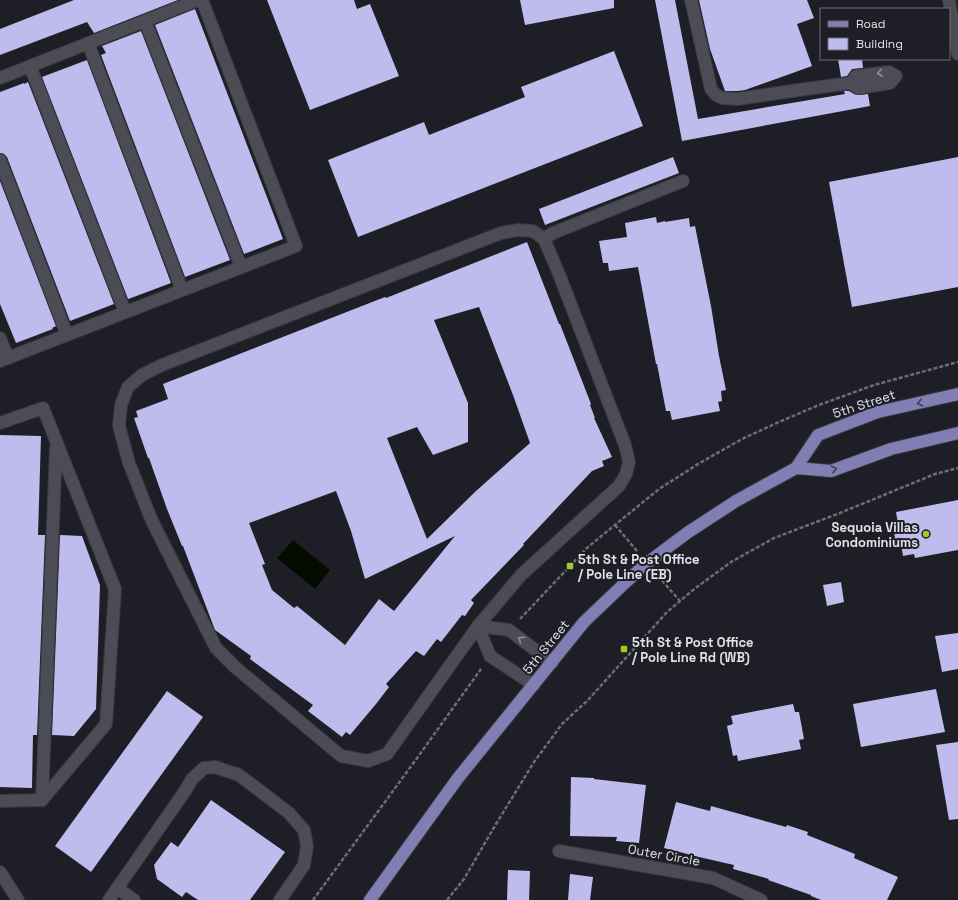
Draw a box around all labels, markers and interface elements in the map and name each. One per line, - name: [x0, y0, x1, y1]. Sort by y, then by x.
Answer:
- legend: [820, 8, 950, 60]
- text: Road: [856, 16, 885, 32]
- text: Building: [856, 36, 903, 52]
- one-way arrow: [877, 68, 883, 77]
- street label: 5th Street: [831, 386, 897, 422]
- one-way arrow: [917, 398, 923, 406]
- one-way arrow: [831, 466, 838, 474]
- place label: Sequoia Villas Condominiums: [825, 519, 918, 551]
- marker: Sequoia Villas Condominiums: [921, 529, 931, 539]
- place label: 5th St & Post Office / Pole Line (EB): [577, 551, 700, 583]
- marker: 5th St & Post Office / Pole Line (EB): [565, 561, 575, 571]
- street label: 5th Street: [519, 616, 573, 678]
- place label: 5th St & Post Office / Pole Line Rd (WB): [631, 634, 754, 666]
- one-way arrow: [518, 637, 525, 644]
- marker: 5th St & Post Office / Pole Line Rd (WB): [619, 644, 629, 654]
- street label: Outer Circle: [626, 840, 702, 870]

